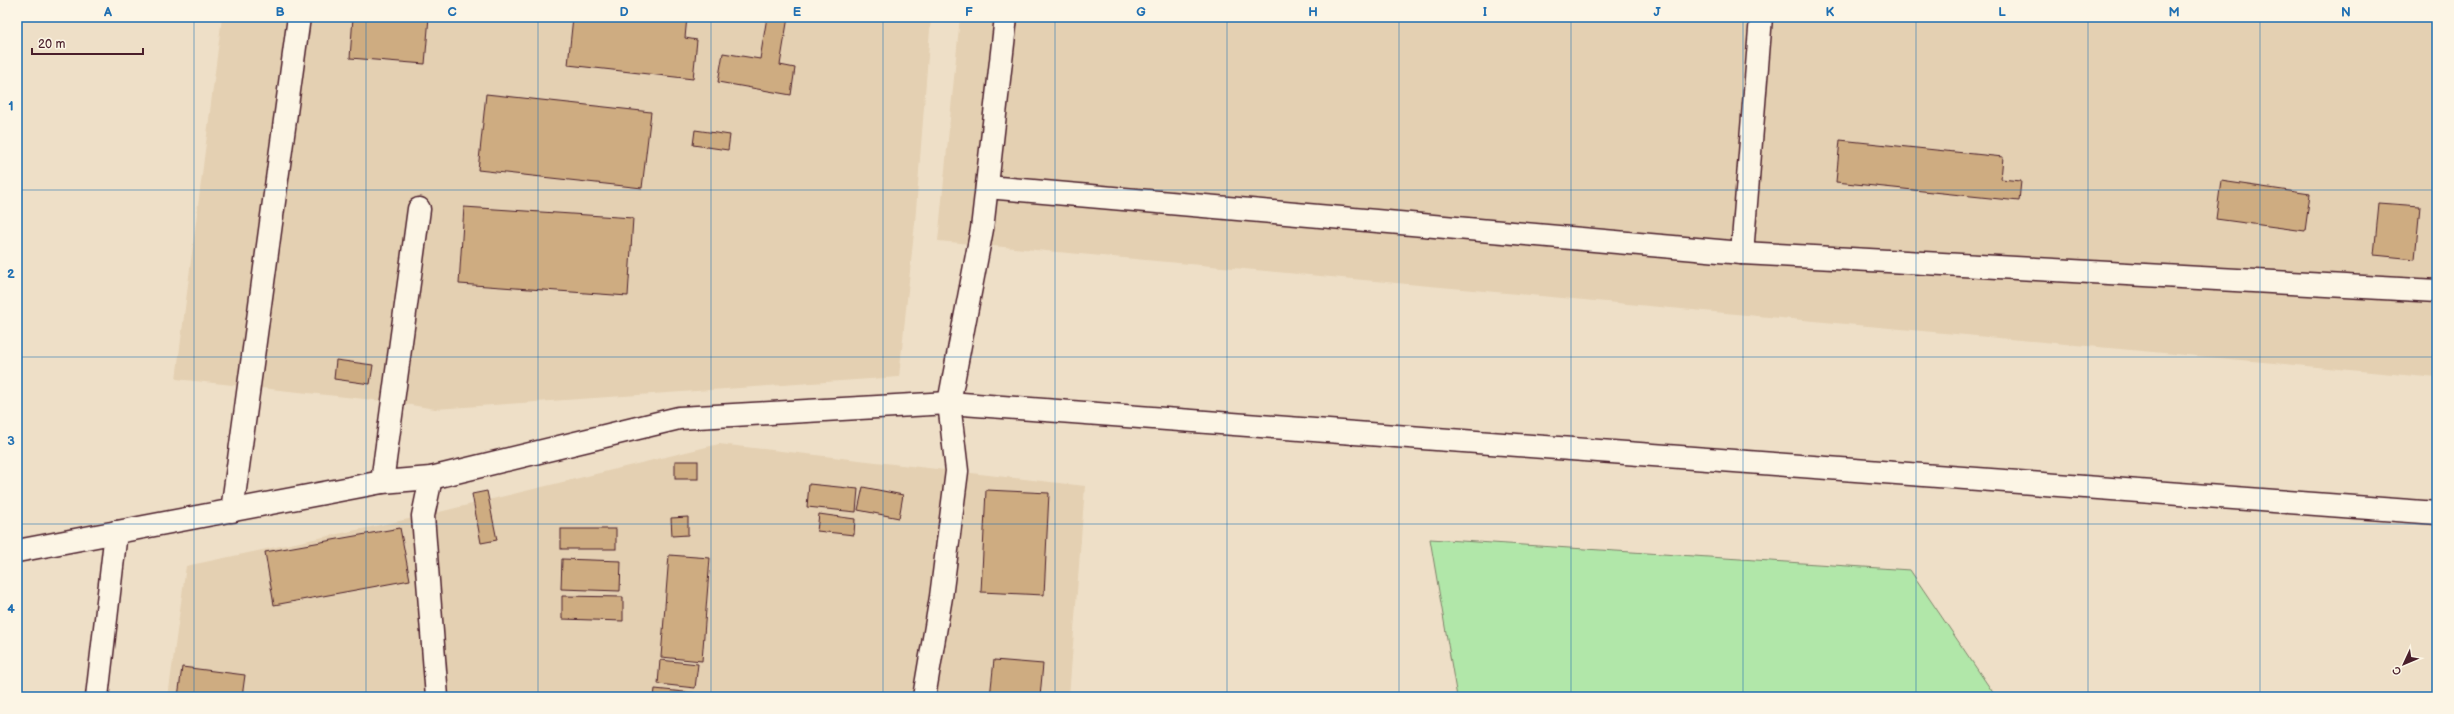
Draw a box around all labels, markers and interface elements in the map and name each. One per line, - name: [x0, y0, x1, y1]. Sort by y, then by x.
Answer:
- text: A: [103, 4, 112, 20]
- text: B: [275, 4, 285, 20]
- text: C: [447, 4, 457, 20]
- text: D: [619, 4, 629, 20]
- text: E: [793, 4, 802, 20]
- text: F: [965, 4, 973, 20]
- text: G: [1136, 4, 1146, 20]
- text: H: [1308, 4, 1318, 20]
- text: I: [1483, 4, 1487, 20]
- text: J: [1653, 4, 1661, 20]
- text: K: [1826, 4, 1835, 20]
- text: L: [1998, 4, 2006, 20]
- text: M: [2168, 4, 2180, 20]
- text: N: [2341, 4, 2351, 20]
- scale bar: [32, 30, 143, 56]
- text: 20 m: [38, 37, 65, 52]
- text: 1: [8, 98, 14, 114]
- text: 2: [7, 266, 15, 282]
- text: 3: [7, 433, 15, 449]
- text: 4: [7, 601, 15, 617]
- north arrow: [2384, 644, 2424, 684]
- text: С: [2390, 663, 2405, 678]

